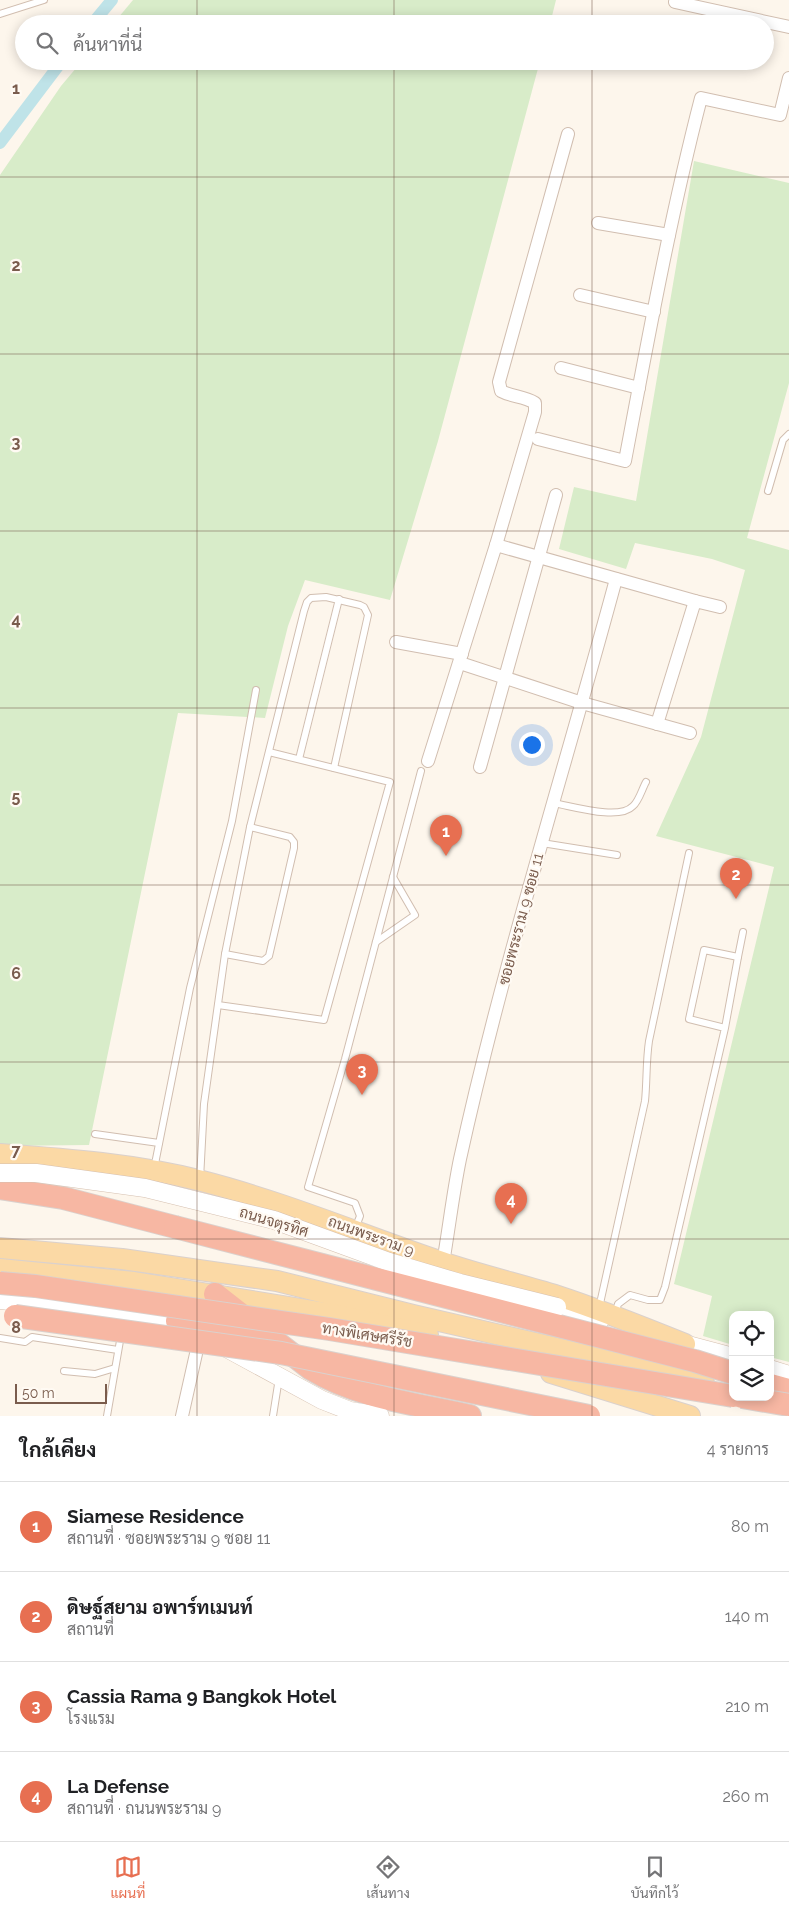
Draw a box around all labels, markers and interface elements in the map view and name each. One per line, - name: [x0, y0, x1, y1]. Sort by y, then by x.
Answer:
- search box: [15, 15, 774, 70]
- icon: search: [33, 29, 61, 57]
- text: ค้นหาที่นี่: [73, 33, 142, 55]
- text: 1: [12, 79, 20, 98]
- text: 2: [11, 256, 21, 275]
- text: 3: [12, 433, 21, 452]
- text: 4: [11, 610, 21, 629]
- your location: [519, 732, 545, 758]
- text: 5: [12, 787, 21, 806]
- pin: 1: [430, 815, 462, 856]
- street label: ซอยพระราม 9 ซอย 11: [495, 850, 547, 987]
- pin: 2: [720, 858, 752, 899]
- text: 6: [11, 964, 21, 983]
- pin: 3: [346, 1054, 378, 1095]
- text: 7: [12, 1141, 21, 1160]
- pin: 4: [495, 1183, 527, 1224]
- street label: ถนนจตุรทิศ: [237, 1203, 311, 1243]
- street label: ถนนพระราม 9: [326, 1212, 417, 1260]
- map controls: [729, 1311, 774, 1401]
- button: locate: [729, 1311, 774, 1356]
- text: 8: [11, 1318, 21, 1337]
- street label: ทางพิเศษศรีรัช: [321, 1318, 414, 1351]
- button: layers: [729, 1356, 774, 1401]
- scale bar: [15, 1381, 108, 1404]
- text: 50 m: [22, 1385, 55, 1401]
- text: ใกล้เคียง: [20, 1437, 96, 1462]
- text: 4 รายการ: [707, 1440, 769, 1459]
- text: Siamese Residence: [67, 1505, 244, 1527]
- text: 1: [32, 1517, 40, 1536]
- text: 80 m: [731, 1517, 769, 1536]
- text: สถานที่ · ซอยพระราม 9 ซอย 11: [67, 1529, 270, 1548]
- text: ดิษฐ์สยาม อพาร์ทเมนท์: [67, 1596, 253, 1618]
- text: 2: [31, 1607, 41, 1626]
- text: 140 m: [725, 1607, 769, 1626]
- text: สถานที่: [67, 1620, 114, 1639]
- text: Cassia Rama 9 Bangkok Hotel: [67, 1685, 336, 1707]
- text: 3: [32, 1697, 40, 1716]
- text: 210 m: [725, 1697, 769, 1716]
- text: โรงแรม: [67, 1709, 115, 1728]
- text: La Defense: [67, 1775, 169, 1797]
- text: 4: [31, 1787, 41, 1806]
- text: 260 m: [722, 1787, 769, 1806]
- text: สถานที่ · ถนนพระราม 9: [67, 1799, 222, 1818]
- tab: แผนที่: [110, 1853, 145, 1901]
- tab: เส้นทาง: [366, 1853, 410, 1901]
- tab: บันทึกไว้: [631, 1853, 679, 1901]

